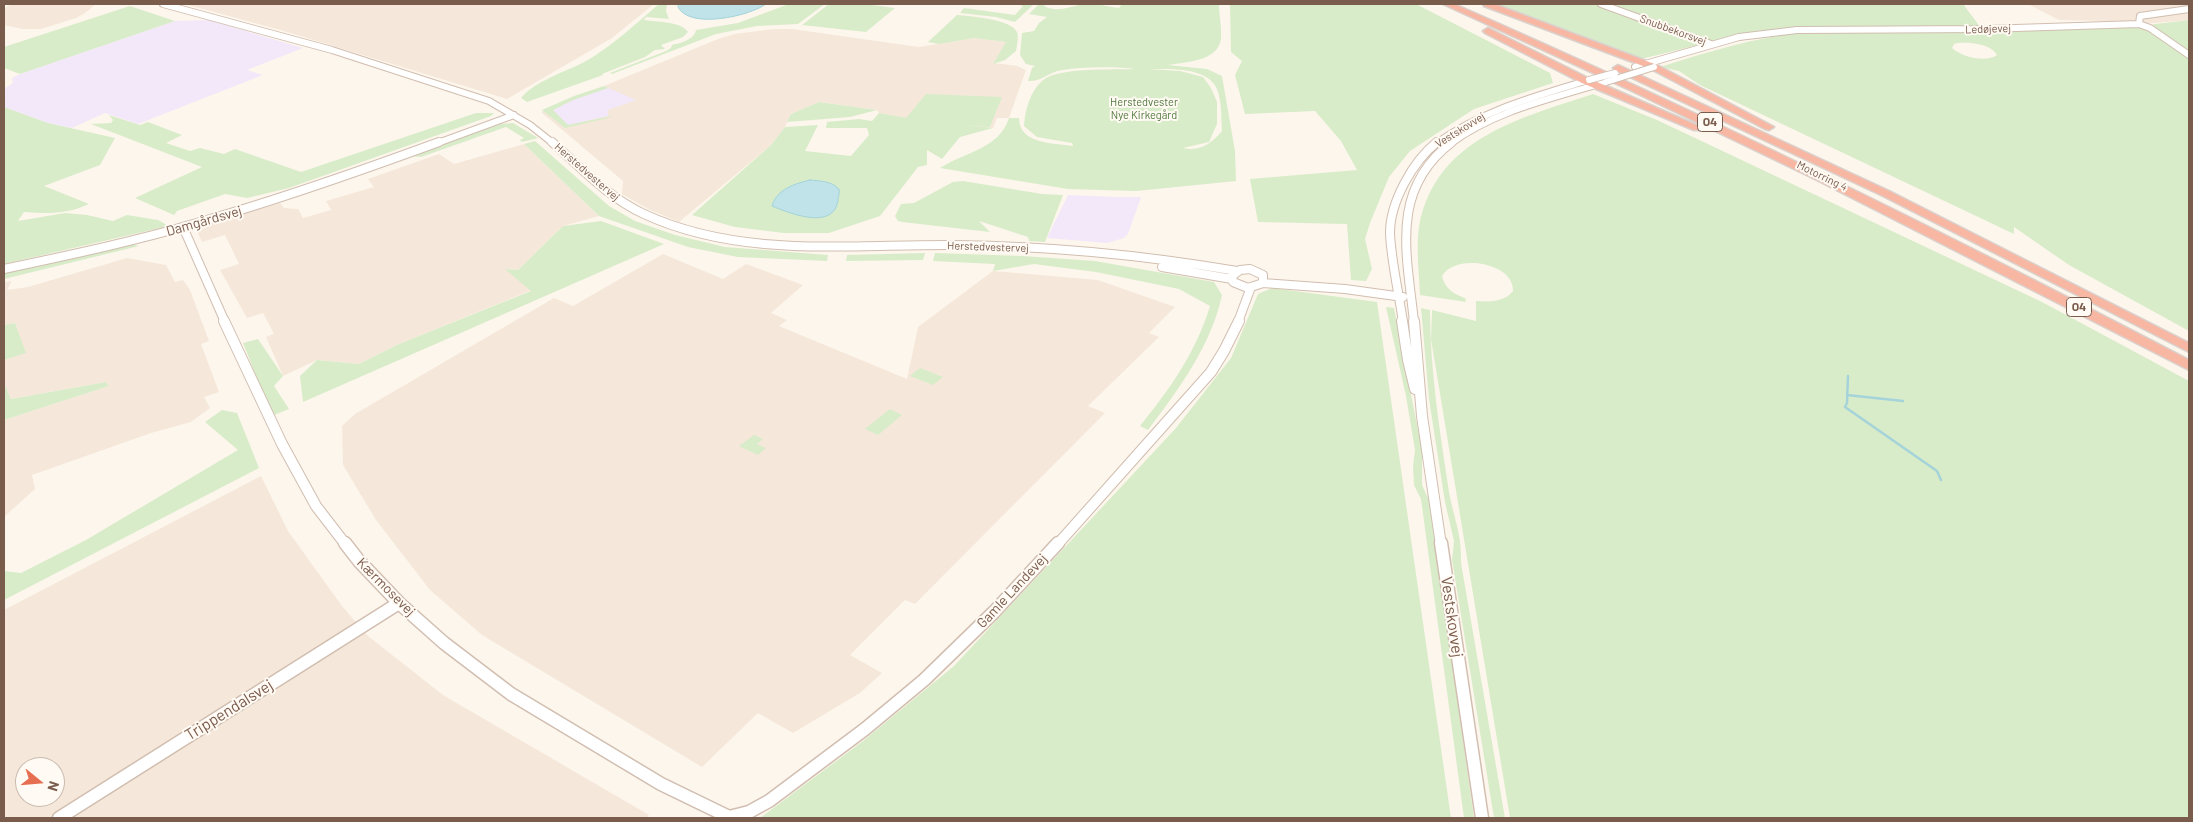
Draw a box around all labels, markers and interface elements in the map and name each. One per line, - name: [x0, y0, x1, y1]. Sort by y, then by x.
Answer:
- street label: Snubbekorsvej: [1638, 12, 1708, 48]
- street label: Ledøjevej: [1965, 22, 2011, 36]
- park label: Herstedvester Nye Kirkegård: [1110, 95, 1178, 121]
- street label: Vestskovvej: [1433, 110, 1487, 150]
- road number: O4: [1698, 112, 1722, 132]
- street label: Herstedvestervej: [552, 140, 622, 204]
- street label: Motorring 4: [1795, 158, 1849, 194]
- street label: Damgårdsvej: [164, 202, 244, 240]
- street label: Herstedvestervej: [947, 239, 1029, 255]
- road number: O4: [2066, 298, 2092, 316]
- street label: Gamle Landevej: [973, 550, 1051, 632]
- street label: Kærmosevej: [353, 554, 419, 620]
- street label: Vestskovvej: [1437, 575, 1467, 659]
- street label: Trippendalsvej: [181, 675, 277, 745]
- north arrow: [15, 757, 65, 807]
- text: N: [44, 779, 63, 793]

